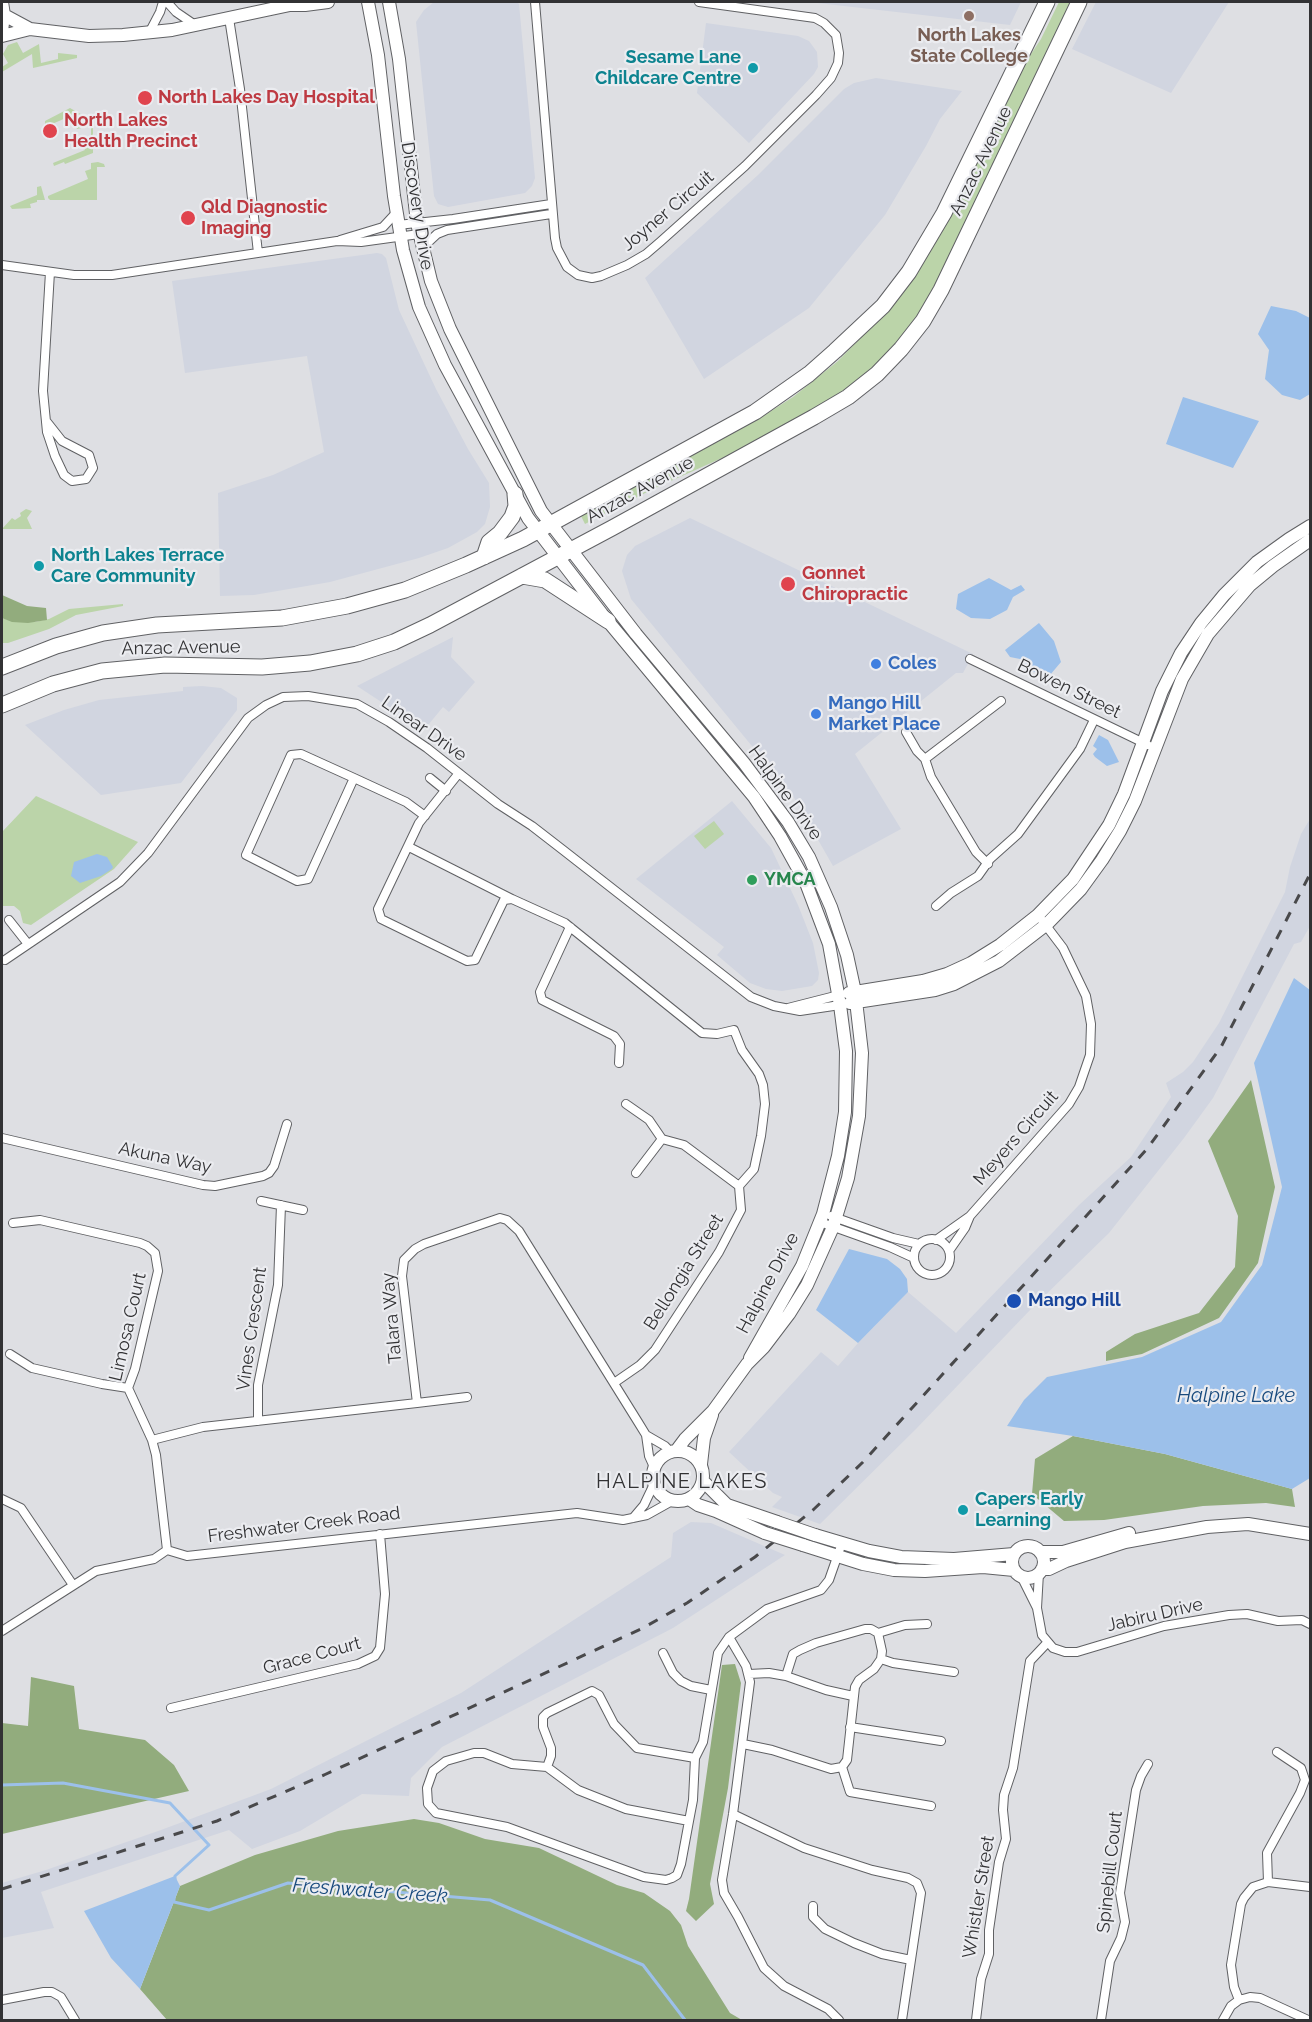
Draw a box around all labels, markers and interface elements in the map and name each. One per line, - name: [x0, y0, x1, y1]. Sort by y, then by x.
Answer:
- marker: North Lakes State College: [962, 9, 976, 23]
- place label: North Lakes State College: [910, 25, 1028, 68]
- place label: Sesame Lane Childcare Centre: [595, 47, 741, 90]
- marker: Sesame Lane Childcare Centre: [746, 61, 760, 75]
- place label: North Lakes Day Hospital: [158, 87, 375, 109]
- marker: North Lakes Day Hospital: [136, 89, 154, 107]
- street label: Anzac Avenue: [945, 103, 1017, 219]
- place label: North Lakes Health Precinct: [64, 110, 198, 152]
- marker: North Lakes Health Precinct: [41, 122, 59, 140]
- street label: Discovery Drive: [396, 141, 438, 271]
- street label: Joyner Circuit: [618, 166, 718, 256]
- place label: Qld Diagnostic Imaging: [201, 197, 328, 240]
- marker: Qld Diagnostic Imaging: [179, 209, 197, 227]
- street label: Anzac Avenue: [583, 452, 697, 528]
- place label: North Lakes Terrace Care Community: [51, 545, 224, 588]
- marker: North Lakes Terrace Care Community: [32, 559, 46, 573]
- place label: Gonnet Chiropractic: [802, 563, 908, 606]
- marker: Gonnet Chiropractic: [779, 575, 797, 593]
- street label: Anzac Avenue: [121, 636, 241, 660]
- place label: Coles: [888, 653, 937, 675]
- street label: Bowen Street: [1014, 655, 1124, 723]
- marker: Coles: [869, 657, 883, 671]
- street label: Linear Drive: [377, 692, 471, 766]
- place label: Mango Hill Market Place: [828, 693, 940, 736]
- marker: Mango Hill Market Place: [809, 707, 823, 721]
- street label: Halpine Drive: [743, 742, 827, 844]
- place label: YMCA: [764, 869, 816, 891]
- marker: YMCA: [745, 873, 759, 887]
- street label: Meyers Circuit: [969, 1086, 1063, 1190]
- street label: Akuna Way: [117, 1138, 213, 1178]
- street label: Bellongia Street: [640, 1210, 728, 1334]
- street label: Halpine Drive: [732, 1229, 804, 1337]
- street label: Vines Crescent: [233, 1266, 271, 1392]
- street label: Limosa Court: [105, 1271, 151, 1383]
- street label: Talara Way: [377, 1272, 407, 1364]
- place label: Mango Hill: [1028, 1290, 1121, 1312]
- marker: Mango Hill: [1005, 1292, 1023, 1310]
- water label: Halpine Lake: [1177, 1384, 1295, 1408]
- district label: HALPINE LAKES: [596, 1470, 768, 1494]
- place label: Capers Early Learning: [975, 1489, 1083, 1532]
- street label: Freshwater Creek Road: [207, 1502, 401, 1548]
- marker: Capers Early Learning: [956, 1503, 970, 1517]
- street label: Jabiru Drive: [1105, 1593, 1205, 1637]
- street label: Grace Court: [261, 1633, 363, 1679]
- street label: Spinebill Court: [1093, 1810, 1127, 1934]
- street label: Whistler Street: [959, 1834, 999, 1960]
- water label: Freshwater Creek: [292, 1874, 448, 1908]

